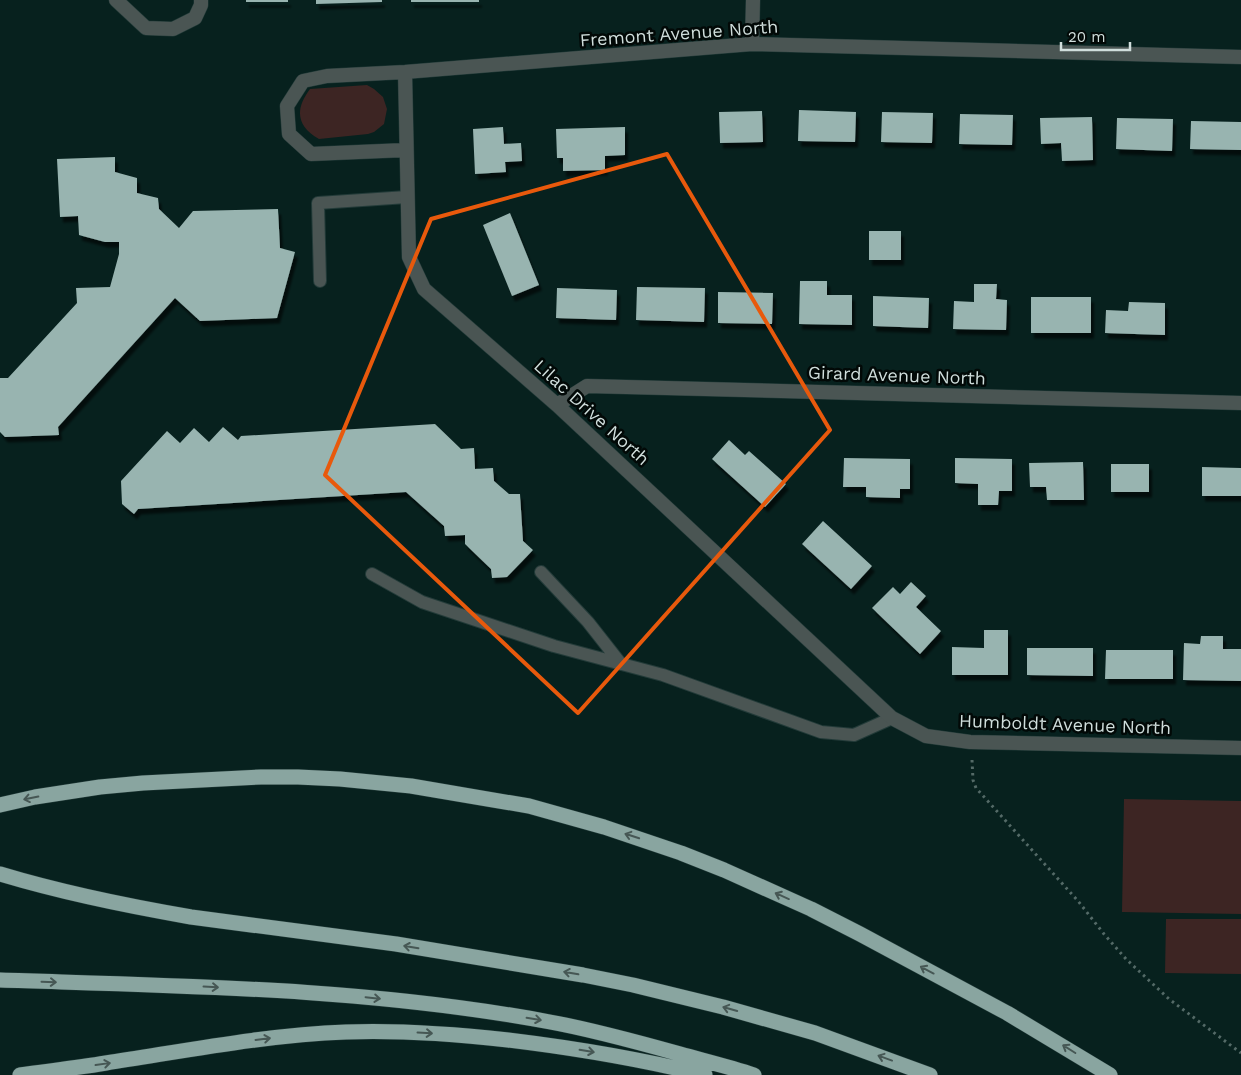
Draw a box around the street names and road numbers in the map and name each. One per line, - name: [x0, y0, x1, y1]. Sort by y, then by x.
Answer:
- street label: Fremont Avenue North: [579, 16, 779, 50]
- street label: Lilac Drive North: [530, 355, 654, 469]
- street label: Girard Avenue North: [808, 361, 986, 389]
- street label: Humboldt Avenue North: [959, 710, 1171, 738]

